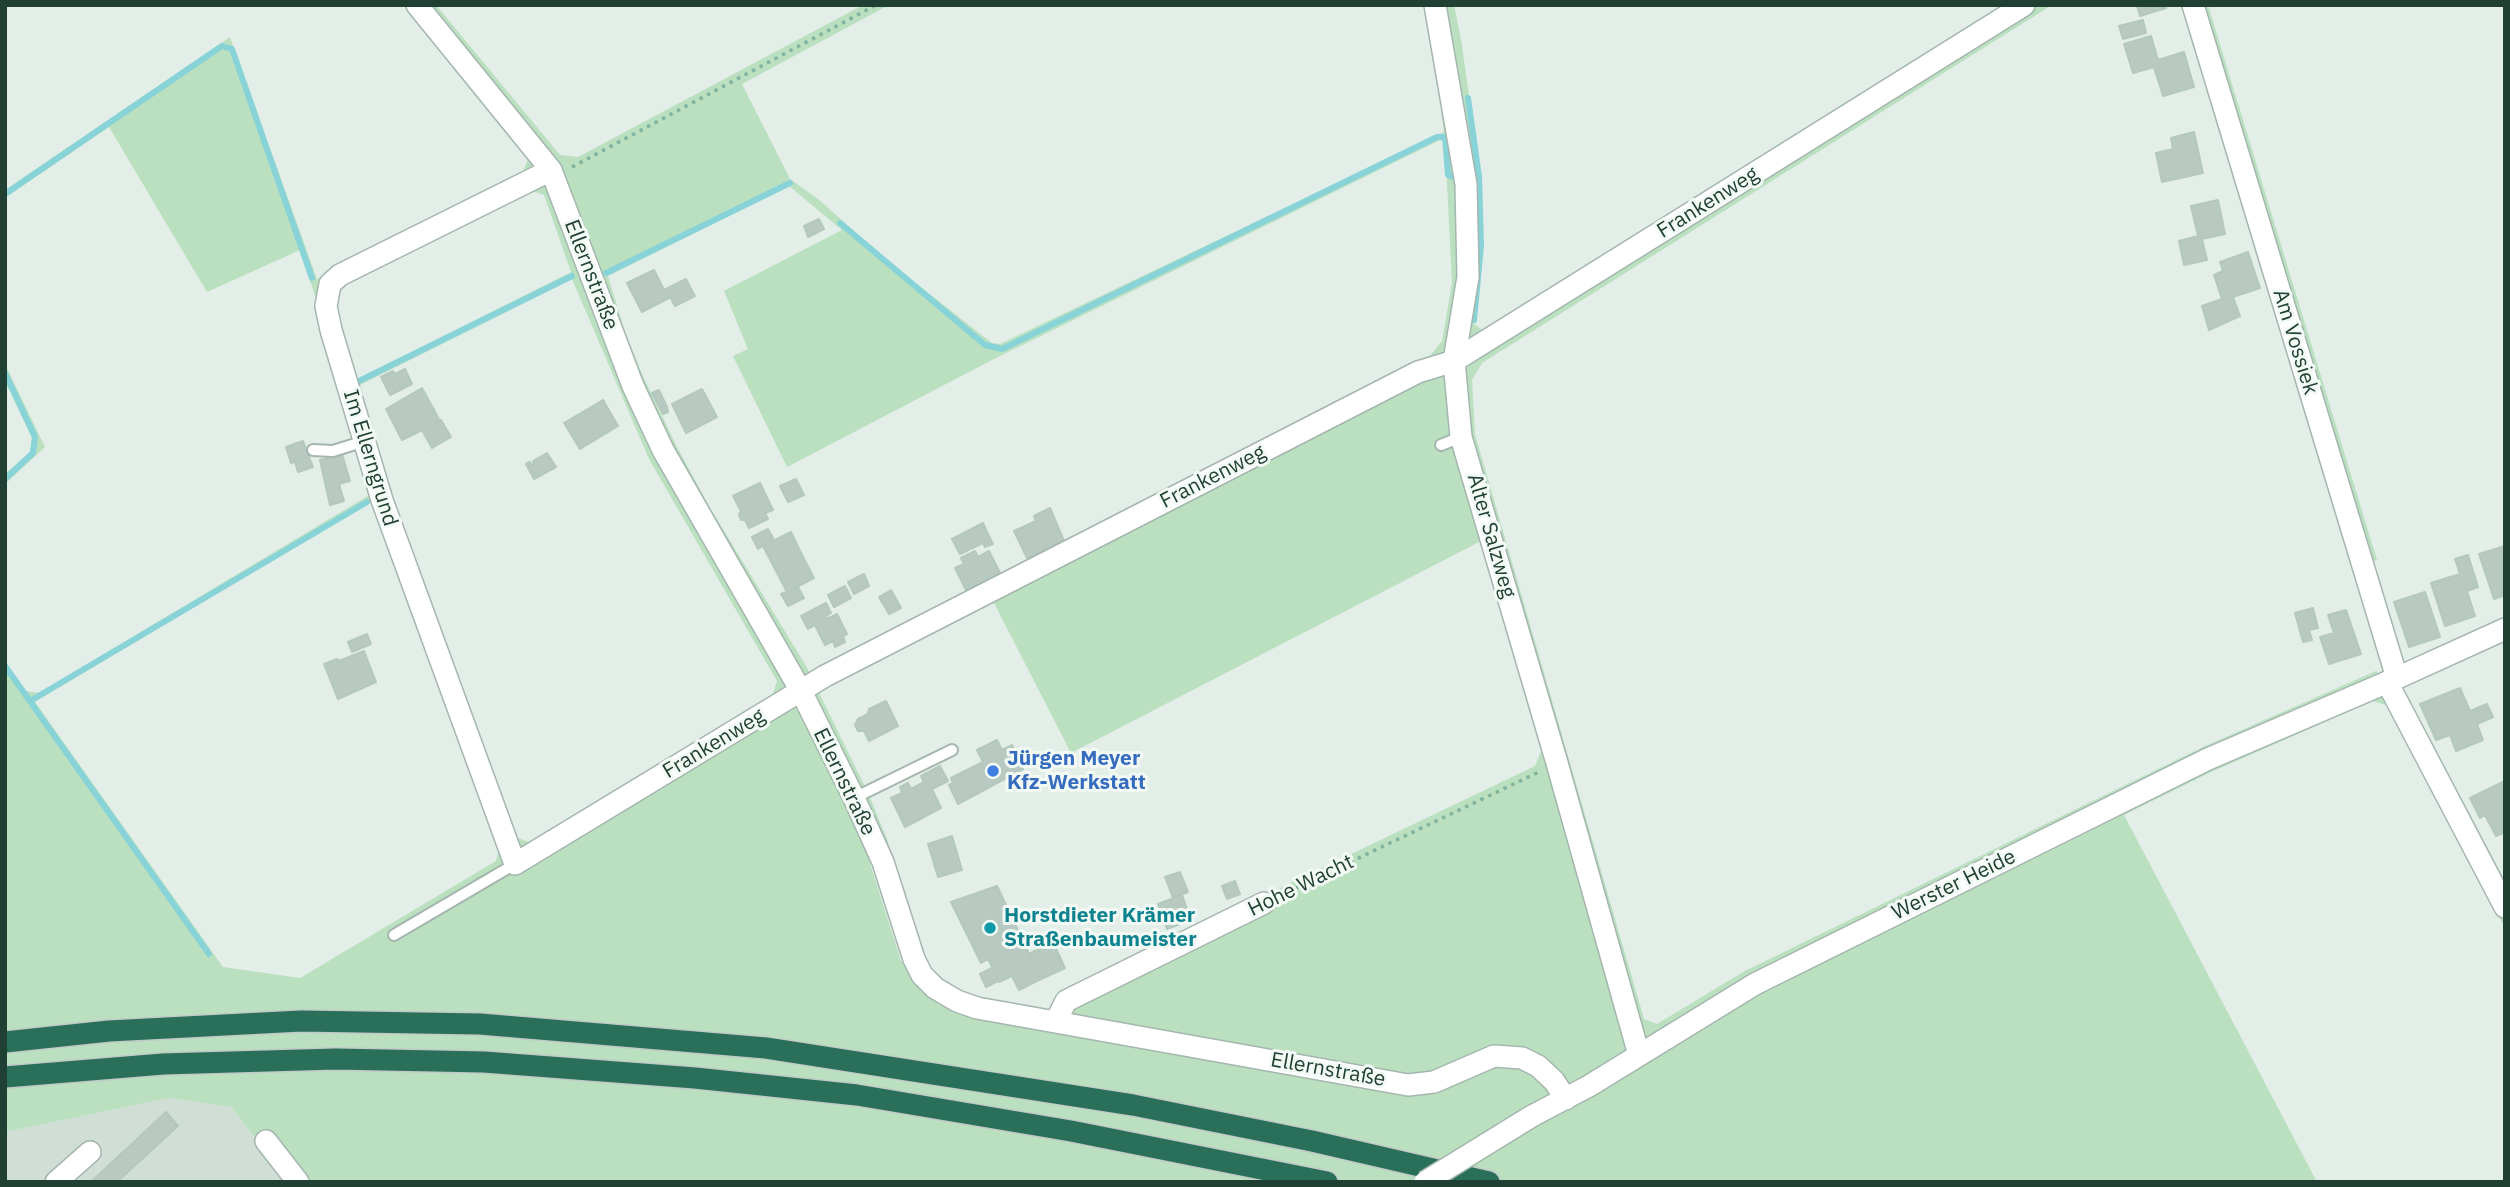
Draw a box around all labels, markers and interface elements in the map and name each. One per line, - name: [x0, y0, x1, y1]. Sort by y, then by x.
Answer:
- street label: Frankenweg: [1653, 162, 1763, 244]
- street label: Ellernstraße: [558, 216, 624, 334]
- street label: Am Vossiek: [2267, 286, 2323, 398]
- street label: Im Ellerngrund: [337, 387, 403, 529]
- street label: Frankenweg: [1156, 440, 1270, 514]
- street label: Alter Salzweg: [1461, 471, 1521, 601]
- street label: Frankenweg: [658, 704, 770, 784]
- street label: Ellernstraße: [807, 724, 881, 840]
- place label: Jürgen Meyer Kfz-Werkstatt: [1007, 746, 1146, 796]
- marker: Jürgen Meyer Kfz-Werkstatt: [985, 763, 1001, 779]
- street label: Werster Heide: [1888, 844, 2020, 926]
- street label: Hohe Wacht: [1244, 850, 1358, 922]
- place label: Horstdieter Krämer Straßenbaumeister: [1004, 903, 1197, 953]
- marker: Horstdieter Krämer Straßenbaumeister: [982, 920, 998, 936]
- street label: Ellernstraße: [1269, 1048, 1387, 1092]

